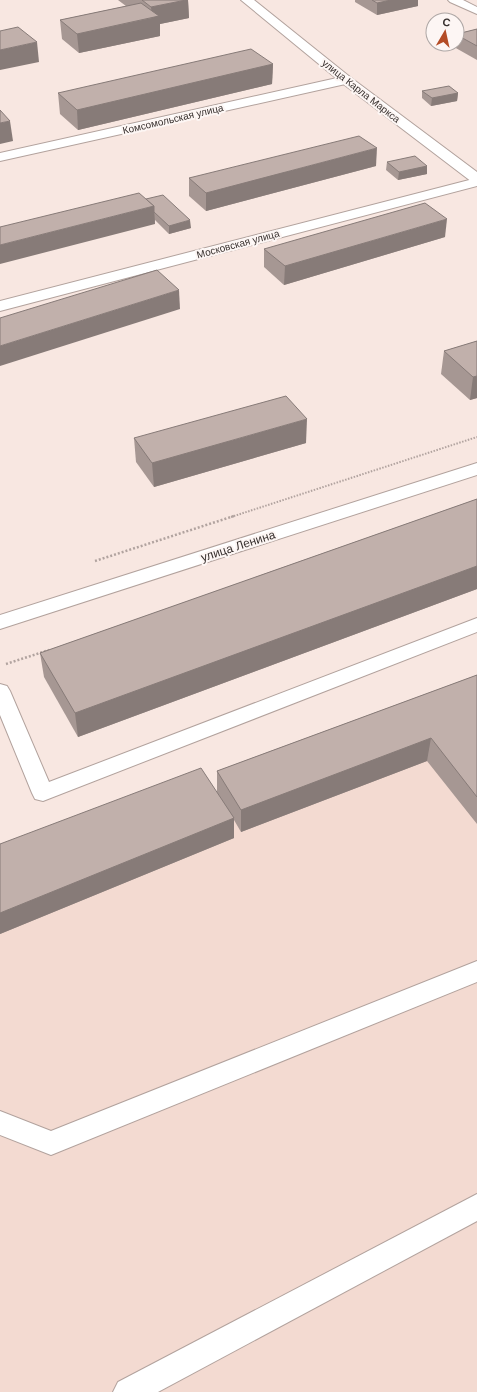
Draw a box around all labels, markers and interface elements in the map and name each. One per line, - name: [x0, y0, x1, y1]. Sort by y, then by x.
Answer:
- north arrow: [425, 12, 465, 52]
- text: С: [442, 16, 451, 29]
- street label: улица Карла Маркса: [320, 57, 402, 125]
- street label: Комсомольская улица: [122, 102, 225, 136]
- street label: Московская улица: [195, 228, 281, 260]
- street label: улица Ленина: [199, 527, 277, 565]

